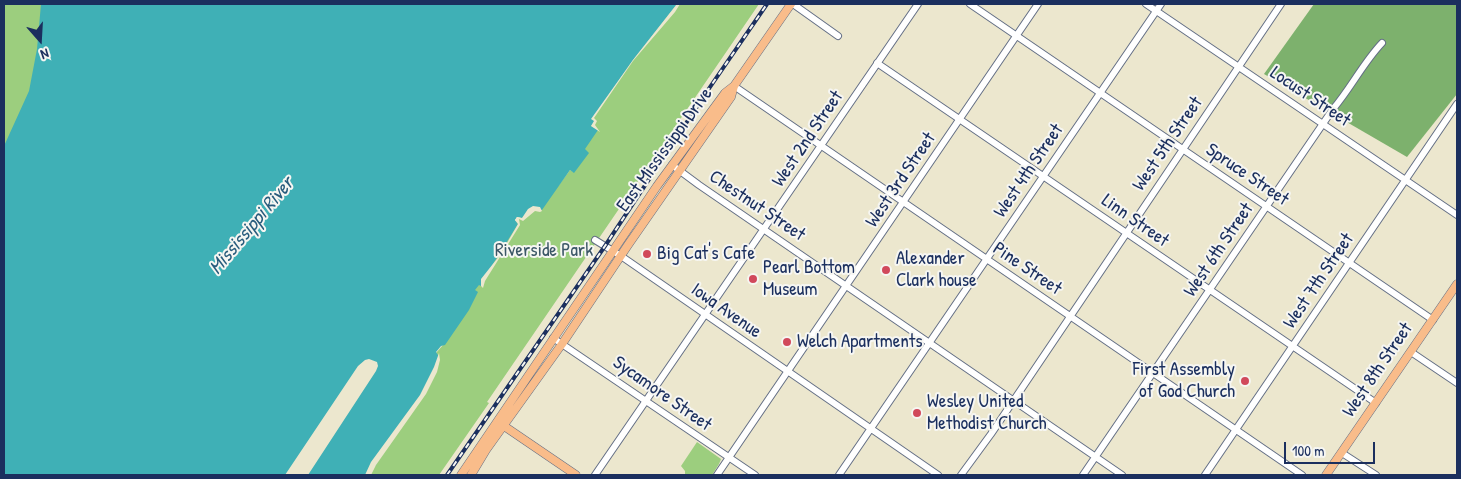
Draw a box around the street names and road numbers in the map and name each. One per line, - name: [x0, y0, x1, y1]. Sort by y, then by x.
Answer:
- street label: Locust Street: [1265, 62, 1355, 132]
- street label: East Mississippi Drive: [612, 83, 718, 217]
- street label: West 2nd Street: [768, 87, 848, 191]
- street label: West 5th Street: [1128, 93, 1208, 195]
- street label: West 4th Street: [989, 120, 1069, 222]
- street label: West 3rd Street: [861, 128, 941, 232]
- street label: Spruce Street: [1201, 139, 1293, 211]
- street label: Chestnut Street: [705, 165, 809, 247]
- street label: Linn Street: [1097, 190, 1173, 252]
- street label: West 6th Street: [1179, 199, 1259, 301]
- street label: West 7th Street: [1279, 229, 1359, 333]
- street label: Pine Street: [988, 238, 1066, 300]
- street label: Iowa Avenue: [686, 278, 766, 344]
- street label: West 8th Street: [1338, 319, 1418, 421]
- street label: Sycamore Street: [608, 351, 716, 437]

